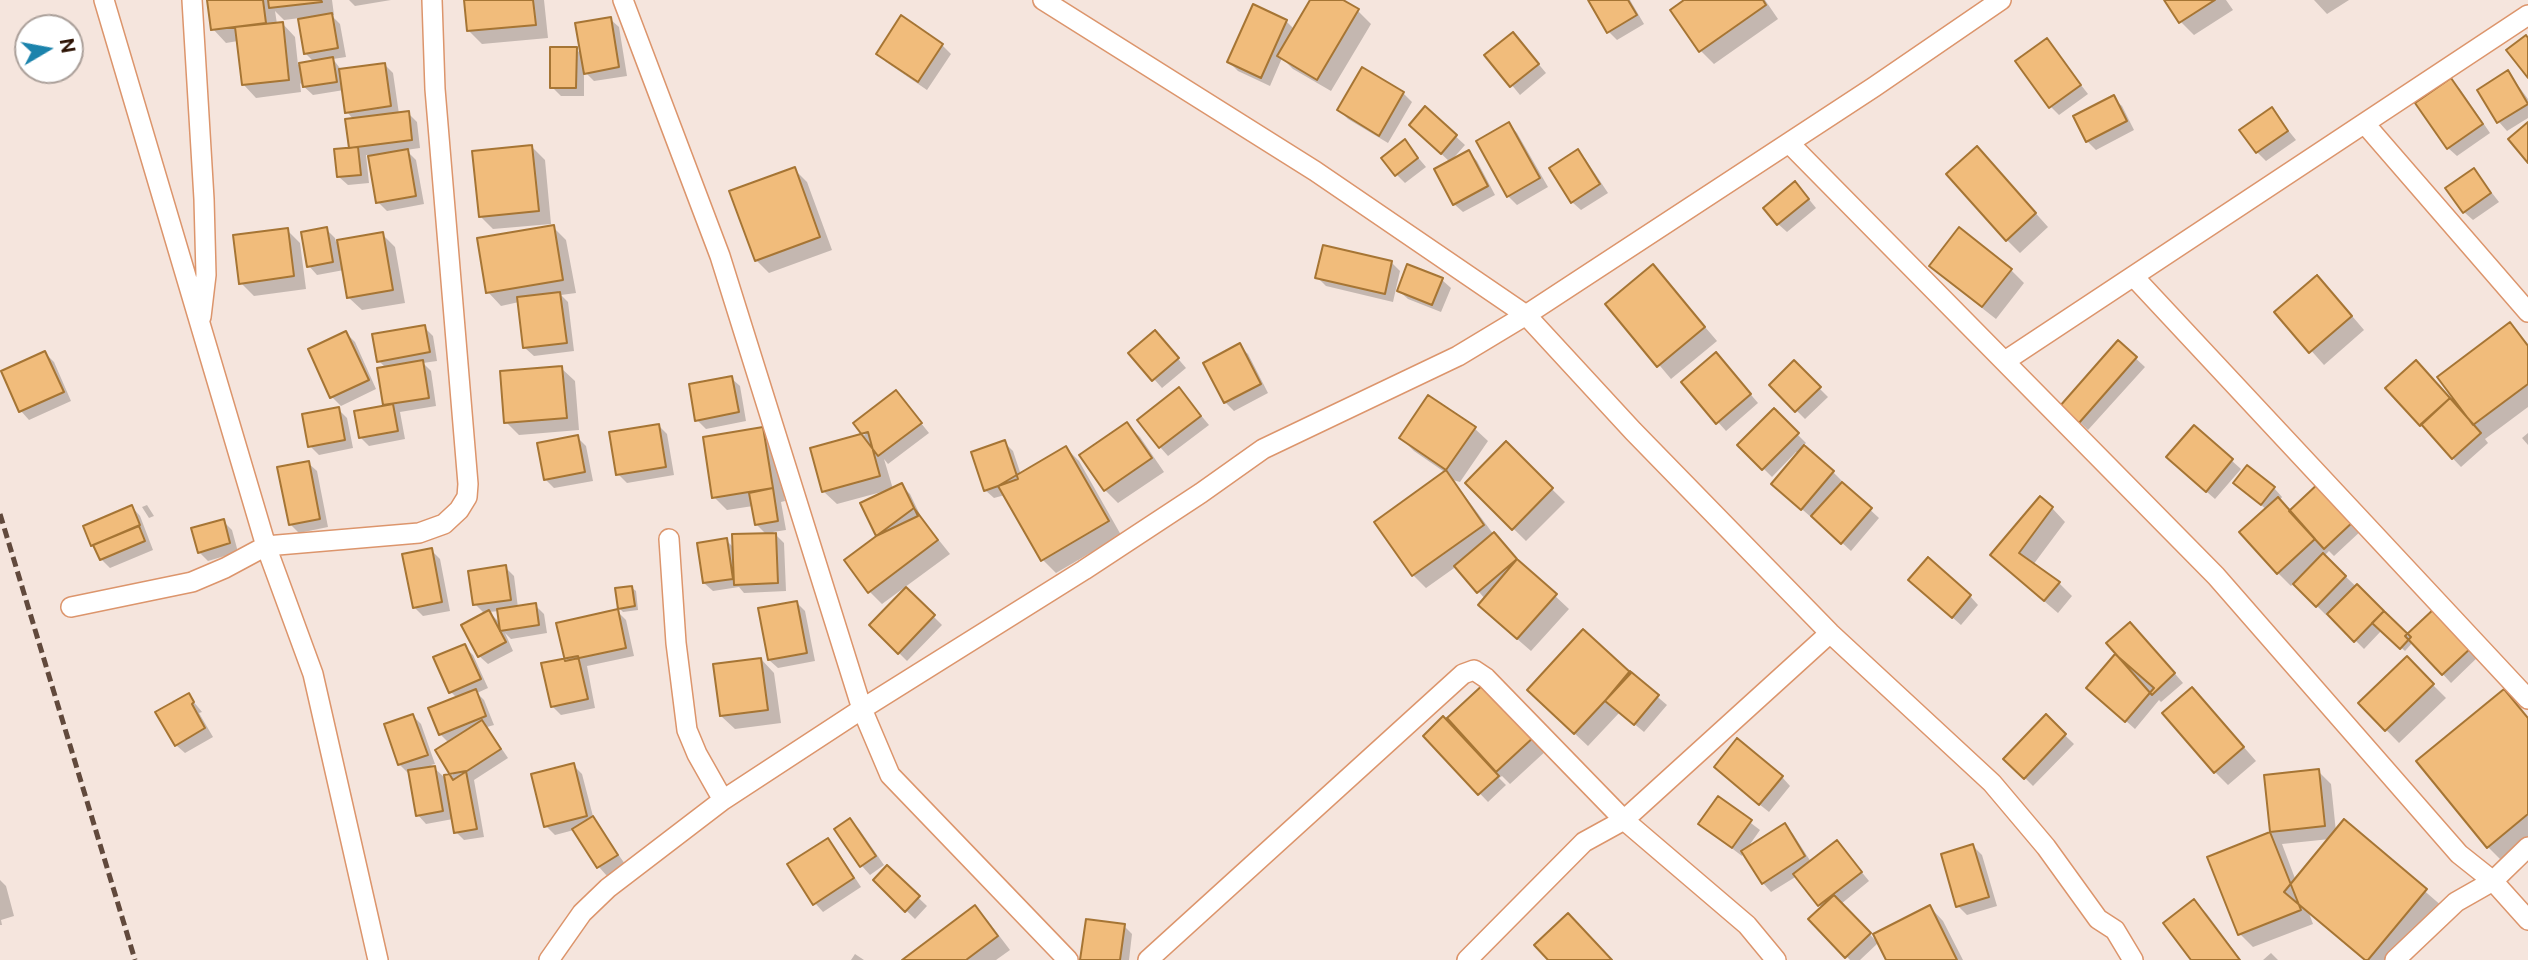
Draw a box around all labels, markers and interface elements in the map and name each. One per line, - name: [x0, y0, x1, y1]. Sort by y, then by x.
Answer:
- north arrow: [14, 14, 84, 84]
- text: N: [56, 36, 80, 55]

